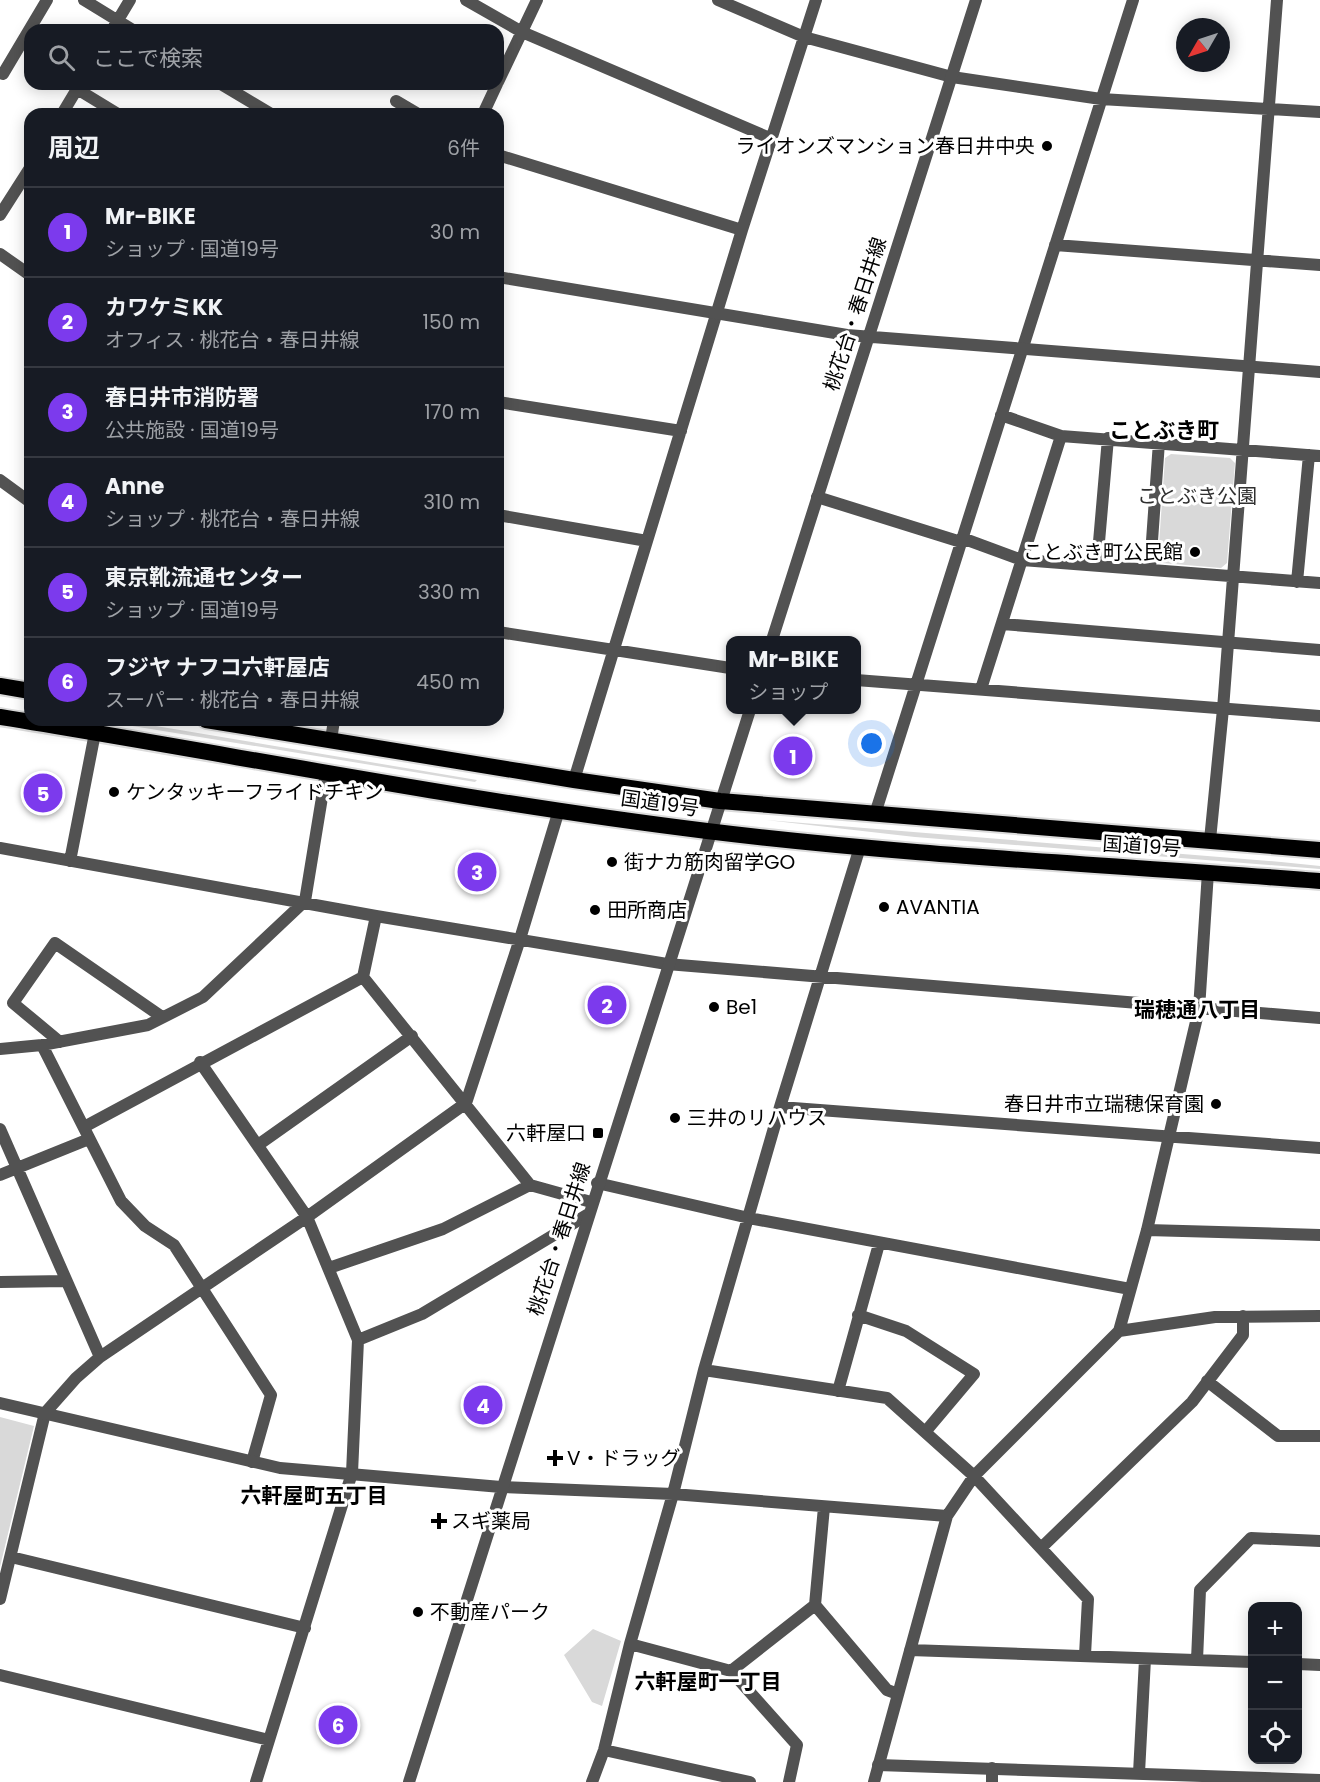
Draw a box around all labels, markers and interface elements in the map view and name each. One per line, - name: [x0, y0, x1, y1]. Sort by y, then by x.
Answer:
- north arrow: [1176, 18, 1230, 72]
- search box: [24, 24, 504, 90]
- icon: search: [45, 41, 78, 74]
- text: ここで検索: [93, 43, 203, 74]
- text: 周辺: [48, 130, 100, 166]
- place label: ライオンズマンション春日井中央: [735, 132, 1035, 160]
- text: 6件: [447, 134, 480, 162]
- marker: ライオンズマンション春日井中央: [1040, 139, 1054, 153]
- text: Mr-BIKE: [105, 201, 196, 232]
- text: 1: [64, 218, 71, 246]
- text: 30 m: [430, 218, 480, 246]
- street label: 桃花台・春日井線: [817, 234, 893, 394]
- text: ショップ · 国道19号: [105, 235, 279, 263]
- text: カワケミKK: [105, 292, 223, 323]
- text: 2: [62, 308, 73, 336]
- text: 150 m: [423, 308, 480, 336]
- text: オフィス · 桃花台・春日井線: [105, 326, 360, 354]
- text: 春日井市消防署: [105, 382, 259, 413]
- text: 3: [61, 398, 74, 426]
- text: 170 m: [424, 398, 480, 426]
- district label: ことぶき町: [1109, 415, 1219, 446]
- text: 公共施設 · 国道19号: [105, 416, 279, 444]
- text: Anne: [105, 471, 164, 502]
- park label: ことぶき公園: [1137, 482, 1257, 510]
- text: 4: [61, 488, 74, 516]
- text: 310 m: [423, 488, 480, 516]
- text: ショップ · 桃花台・春日井線: [105, 505, 360, 533]
- place label: ことぶき町公民館: [1023, 538, 1183, 566]
- marker: ことぶき町公民館: [1188, 545, 1202, 559]
- text: 東京靴流通センター: [105, 562, 303, 593]
- text: 5: [61, 578, 74, 606]
- text: 330 m: [418, 578, 480, 606]
- text: ショップ · 国道19号: [105, 596, 279, 624]
- popup: [726, 636, 861, 714]
- text: Mr-BIKE: [748, 644, 839, 675]
- text: フジヤ ナフコ六軒屋店: [105, 652, 330, 683]
- text: 6: [61, 668, 74, 696]
- text: 450 m: [416, 668, 480, 696]
- text: ショップ: [748, 678, 828, 706]
- text: スーパー · 桃花台・春日井線: [105, 686, 360, 714]
- your location: [857, 729, 886, 758]
- pin: 1: [774, 734, 812, 778]
- pin: 5: [24, 770, 63, 816]
- place label: ケンタッキーフライドチキン: [126, 778, 384, 806]
- street label: 国道19号: [619, 784, 701, 822]
- marker: ケンタッキーフライドチキン: [107, 785, 121, 799]
- street label: 国道19号: [1102, 829, 1182, 863]
- place label: 街ナカ筋肉留学GO: [624, 848, 795, 876]
- pin: 3: [458, 850, 496, 894]
- marker: 街ナカ筋肉留学GO: [605, 855, 619, 869]
- place label: AVANTIA: [896, 893, 980, 921]
- place label: 田所商店: [607, 896, 687, 924]
- marker: AVANTIA: [877, 900, 891, 914]
- marker: 田所商店: [588, 903, 602, 917]
- pin: 2: [588, 982, 626, 1028]
- place label: Be1: [726, 993, 757, 1021]
- district label: 瑞穂通八丁目: [1134, 995, 1260, 1024]
- marker: Be1: [707, 1000, 721, 1014]
- place label: 春日井市立瑞穂保育園: [1004, 1090, 1204, 1118]
- marker: 春日井市立瑞穂保育園: [1209, 1097, 1223, 1111]
- place label: 三井のリハウス: [687, 1104, 827, 1132]
- marker: 三井のリハウス: [668, 1111, 682, 1125]
- place label: 六軒屋口: [506, 1119, 586, 1147]
- marker: 六軒屋口: [591, 1126, 605, 1140]
- street label: 桃花台・春日井線: [521, 1159, 597, 1319]
- pin: 4: [464, 1382, 502, 1428]
- place label: V・ドラッグ: [567, 1444, 681, 1472]
- marker: V・ドラッグ: [548, 1451, 562, 1465]
- district label: 六軒屋町五丁目: [241, 1481, 388, 1510]
- place label: スギ薬局: [451, 1507, 531, 1535]
- marker: スギ薬局: [432, 1514, 446, 1528]
- place label: 不動産パーク: [430, 1598, 550, 1626]
- map controls: [1248, 1602, 1302, 1764]
- button: +: [1248, 1602, 1302, 1656]
- marker: 不動産パーク: [411, 1605, 425, 1619]
- button: −: [1248, 1656, 1302, 1710]
- district label: 六軒屋町一丁目: [635, 1667, 782, 1696]
- pin: 6: [318, 1702, 358, 1748]
- button: locate: [1248, 1710, 1302, 1764]

